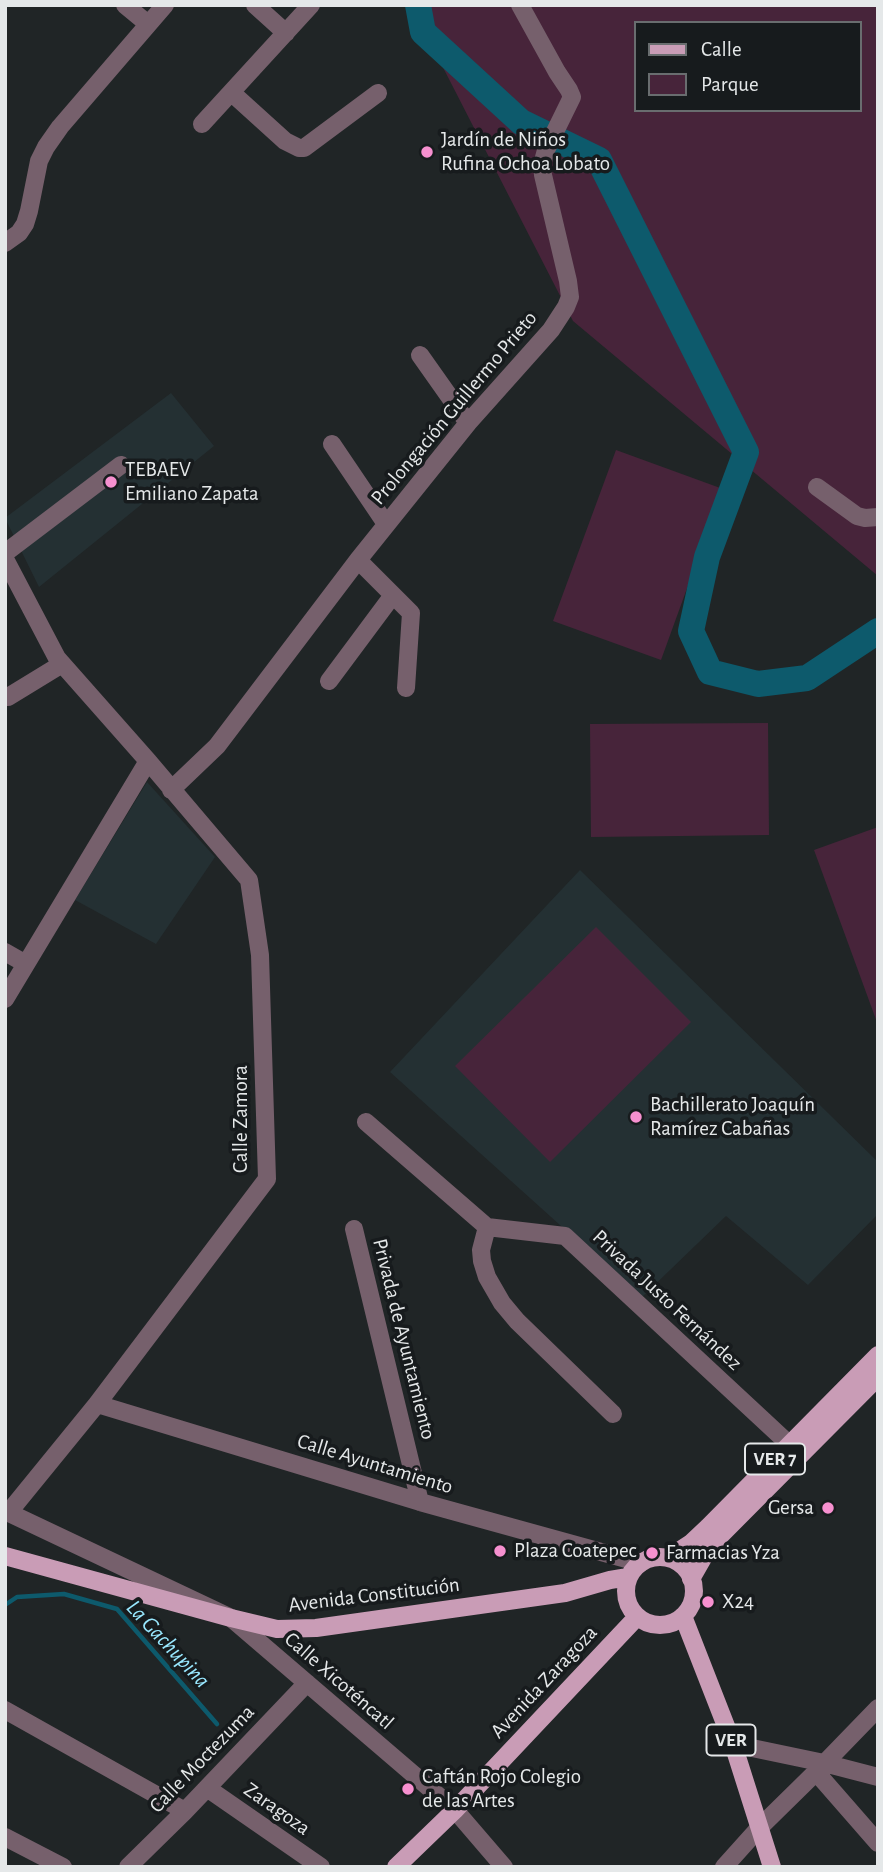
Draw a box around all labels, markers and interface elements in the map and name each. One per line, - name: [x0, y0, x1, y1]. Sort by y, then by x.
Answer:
- legend: [634, 21, 862, 112]
- text: Calle: [701, 39, 742, 60]
- text: Parque: [701, 74, 759, 95]
- place label: Jardín de Niños Rufina Ochoa Lobato: [441, 127, 610, 177]
- marker: Jardín de Niños Rufina Ochoa Lobato: [419, 144, 435, 160]
- street label: Prolongación Guillermo Prieto: [366, 306, 542, 510]
- place label: TEBAEV Emiliano Zapata: [125, 457, 259, 507]
- marker: TEBAEV Emiliano Zapata: [103, 474, 119, 490]
- street label: Calle Zamora: [228, 1065, 254, 1173]
- place label: Bachillerato Joaquín Ramírez Cabañas: [650, 1092, 815, 1142]
- marker: Bachillerato Joaquín Ramírez Cabañas: [628, 1109, 644, 1125]
- street label: Privada Justo Fernández: [587, 1224, 747, 1376]
- street label: Privada de Ayuntamiento: [367, 1236, 441, 1442]
- street label: Calle Ayuntamiento: [294, 1428, 456, 1500]
- road number: VER 7: [745, 1443, 805, 1474]
- place label: Gersa: [768, 1495, 814, 1521]
- marker: Gersa: [820, 1500, 836, 1516]
- place label: Plaza Coatepec: [514, 1538, 637, 1564]
- place label: Farmacias Yza: [666, 1540, 780, 1566]
- marker: Plaza Coatepec: [492, 1543, 508, 1559]
- marker: Farmacias Yza: [644, 1545, 660, 1561]
- street label: Avenida Constitución: [287, 1572, 461, 1618]
- place label: X24: [722, 1589, 754, 1615]
- water label: La Gachupina: [120, 1594, 216, 1694]
- marker: X24: [700, 1594, 716, 1610]
- street label: Avenida Zaragoza: [485, 1620, 603, 1744]
- street label: Calle Xicoténcatl: [279, 1627, 399, 1735]
- street label: Calle Moctezuma: [144, 1700, 260, 1818]
- road number: VER: [706, 1724, 756, 1756]
- place label: Caftán Rojo Colegio de las Artes: [422, 1764, 581, 1814]
- street label: Zaragoza: [239, 1777, 315, 1841]
- marker: Caftán Rojo Colegio de las Artes: [400, 1781, 416, 1797]

